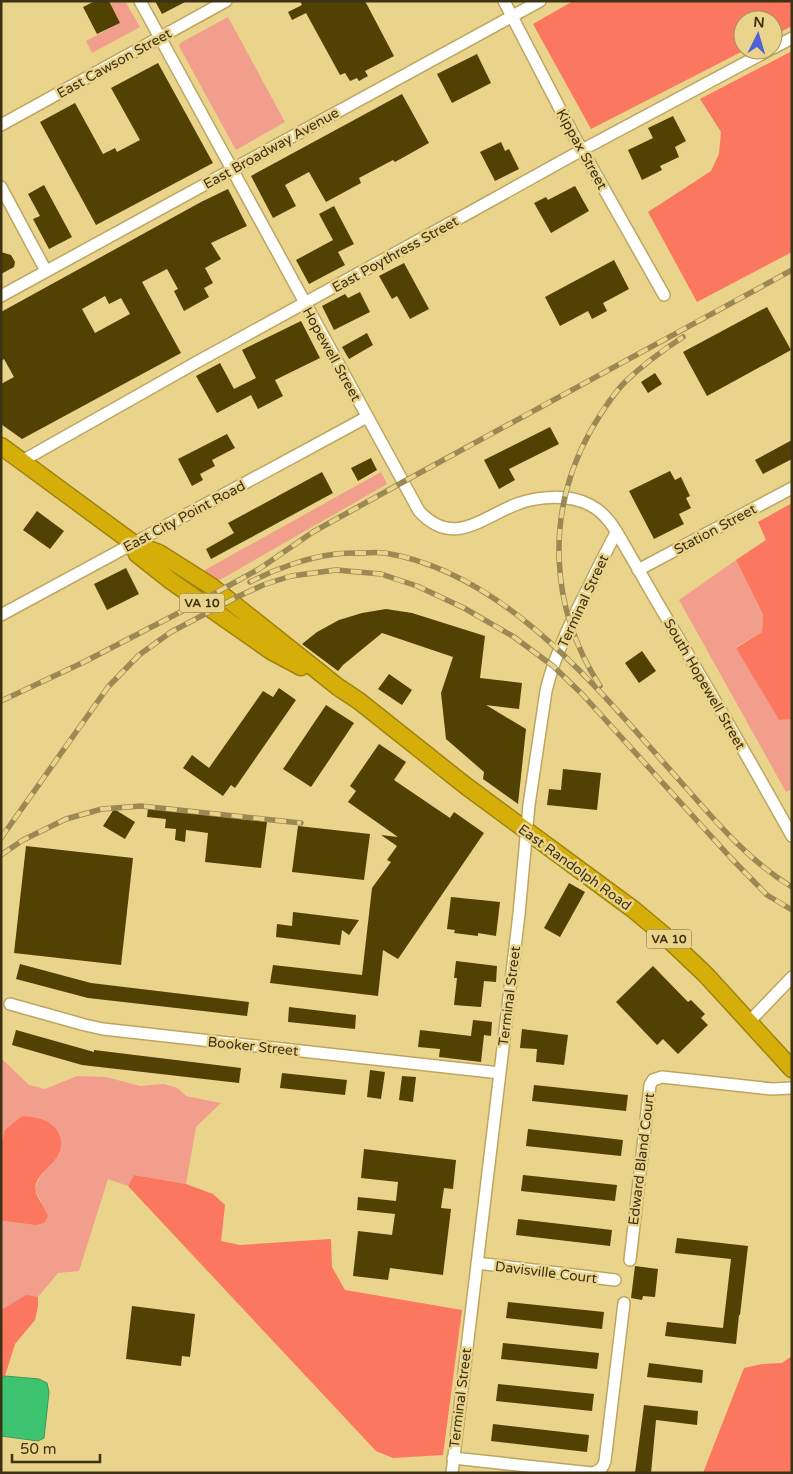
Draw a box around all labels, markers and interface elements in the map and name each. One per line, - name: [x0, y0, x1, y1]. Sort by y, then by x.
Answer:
- north arrow: [733, 10, 783, 60]
- text: N: [753, 14, 765, 32]
- street label: East Cawson Street: [54, 25, 175, 102]
- street label: East Broadway Avenue: [201, 104, 342, 193]
- street label: Kippax Street: [552, 106, 611, 193]
- street label: East Poythress Street: [329, 212, 462, 296]
- street label: Hopewell Street: [299, 304, 365, 405]
- street label: East City Point Road: [120, 477, 248, 556]
- street label: Station Street: [671, 500, 760, 558]
- street label: Terminal Street: [554, 551, 613, 650]
- road number: VA 10: [180, 594, 224, 612]
- street label: South Hopewell Street: [660, 616, 749, 753]
- street label: East Randolph Road: [515, 821, 635, 914]
- road number: VA 10: [646, 930, 692, 949]
- street label: Terminal Street: [495, 944, 524, 1047]
- street label: Booker Street: [207, 1033, 300, 1060]
- street label: Edward Bland Court: [625, 1091, 658, 1226]
- street label: Davisville Court: [494, 1258, 598, 1287]
- street label: Terminal Street: [446, 1346, 475, 1449]
- scale bar: [12, 1432, 100, 1464]
- text: 50 m: [20, 1440, 57, 1458]

